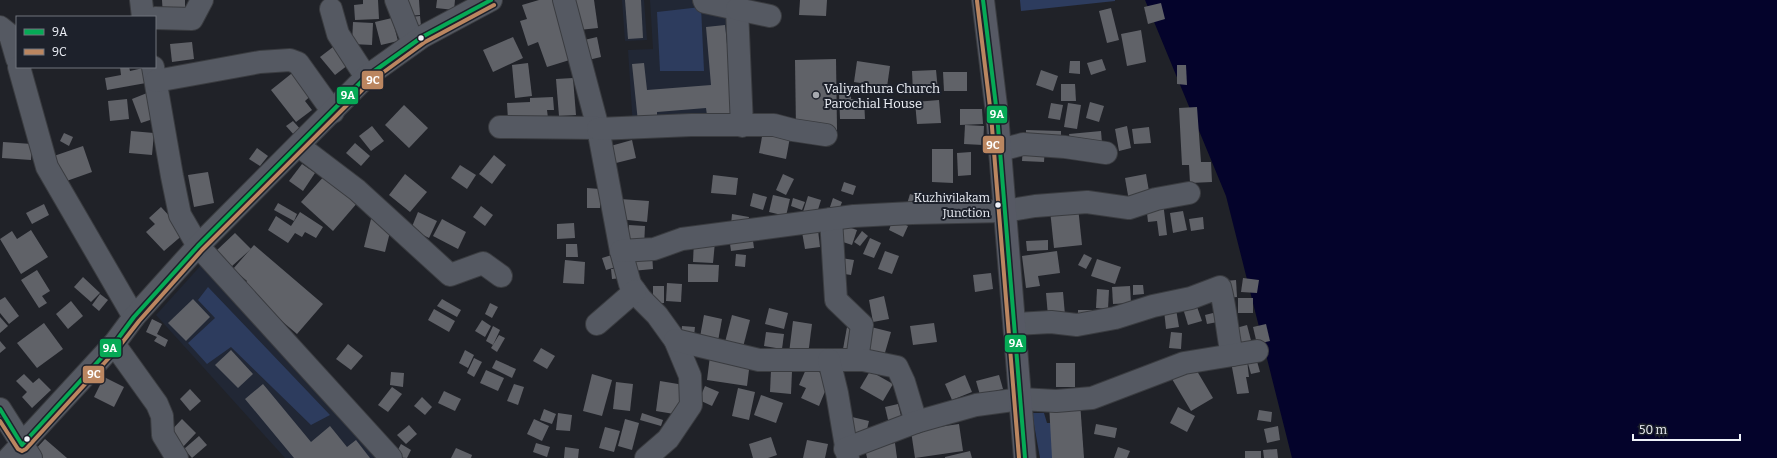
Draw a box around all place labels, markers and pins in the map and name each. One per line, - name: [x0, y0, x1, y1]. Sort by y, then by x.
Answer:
- unlabelled marker: [416, 33, 426, 43]
- place label: Valiyathura Church Parochial House: [824, 81, 940, 111]
- marker: Valiyathura Church Parochial House: [811, 90, 821, 100]
- place label: Kuzhivilakam Junction: [914, 191, 991, 220]
- marker: Kuzhivilakam Junction: [993, 200, 1003, 210]
- unlabelled marker: [22, 434, 32, 444]

